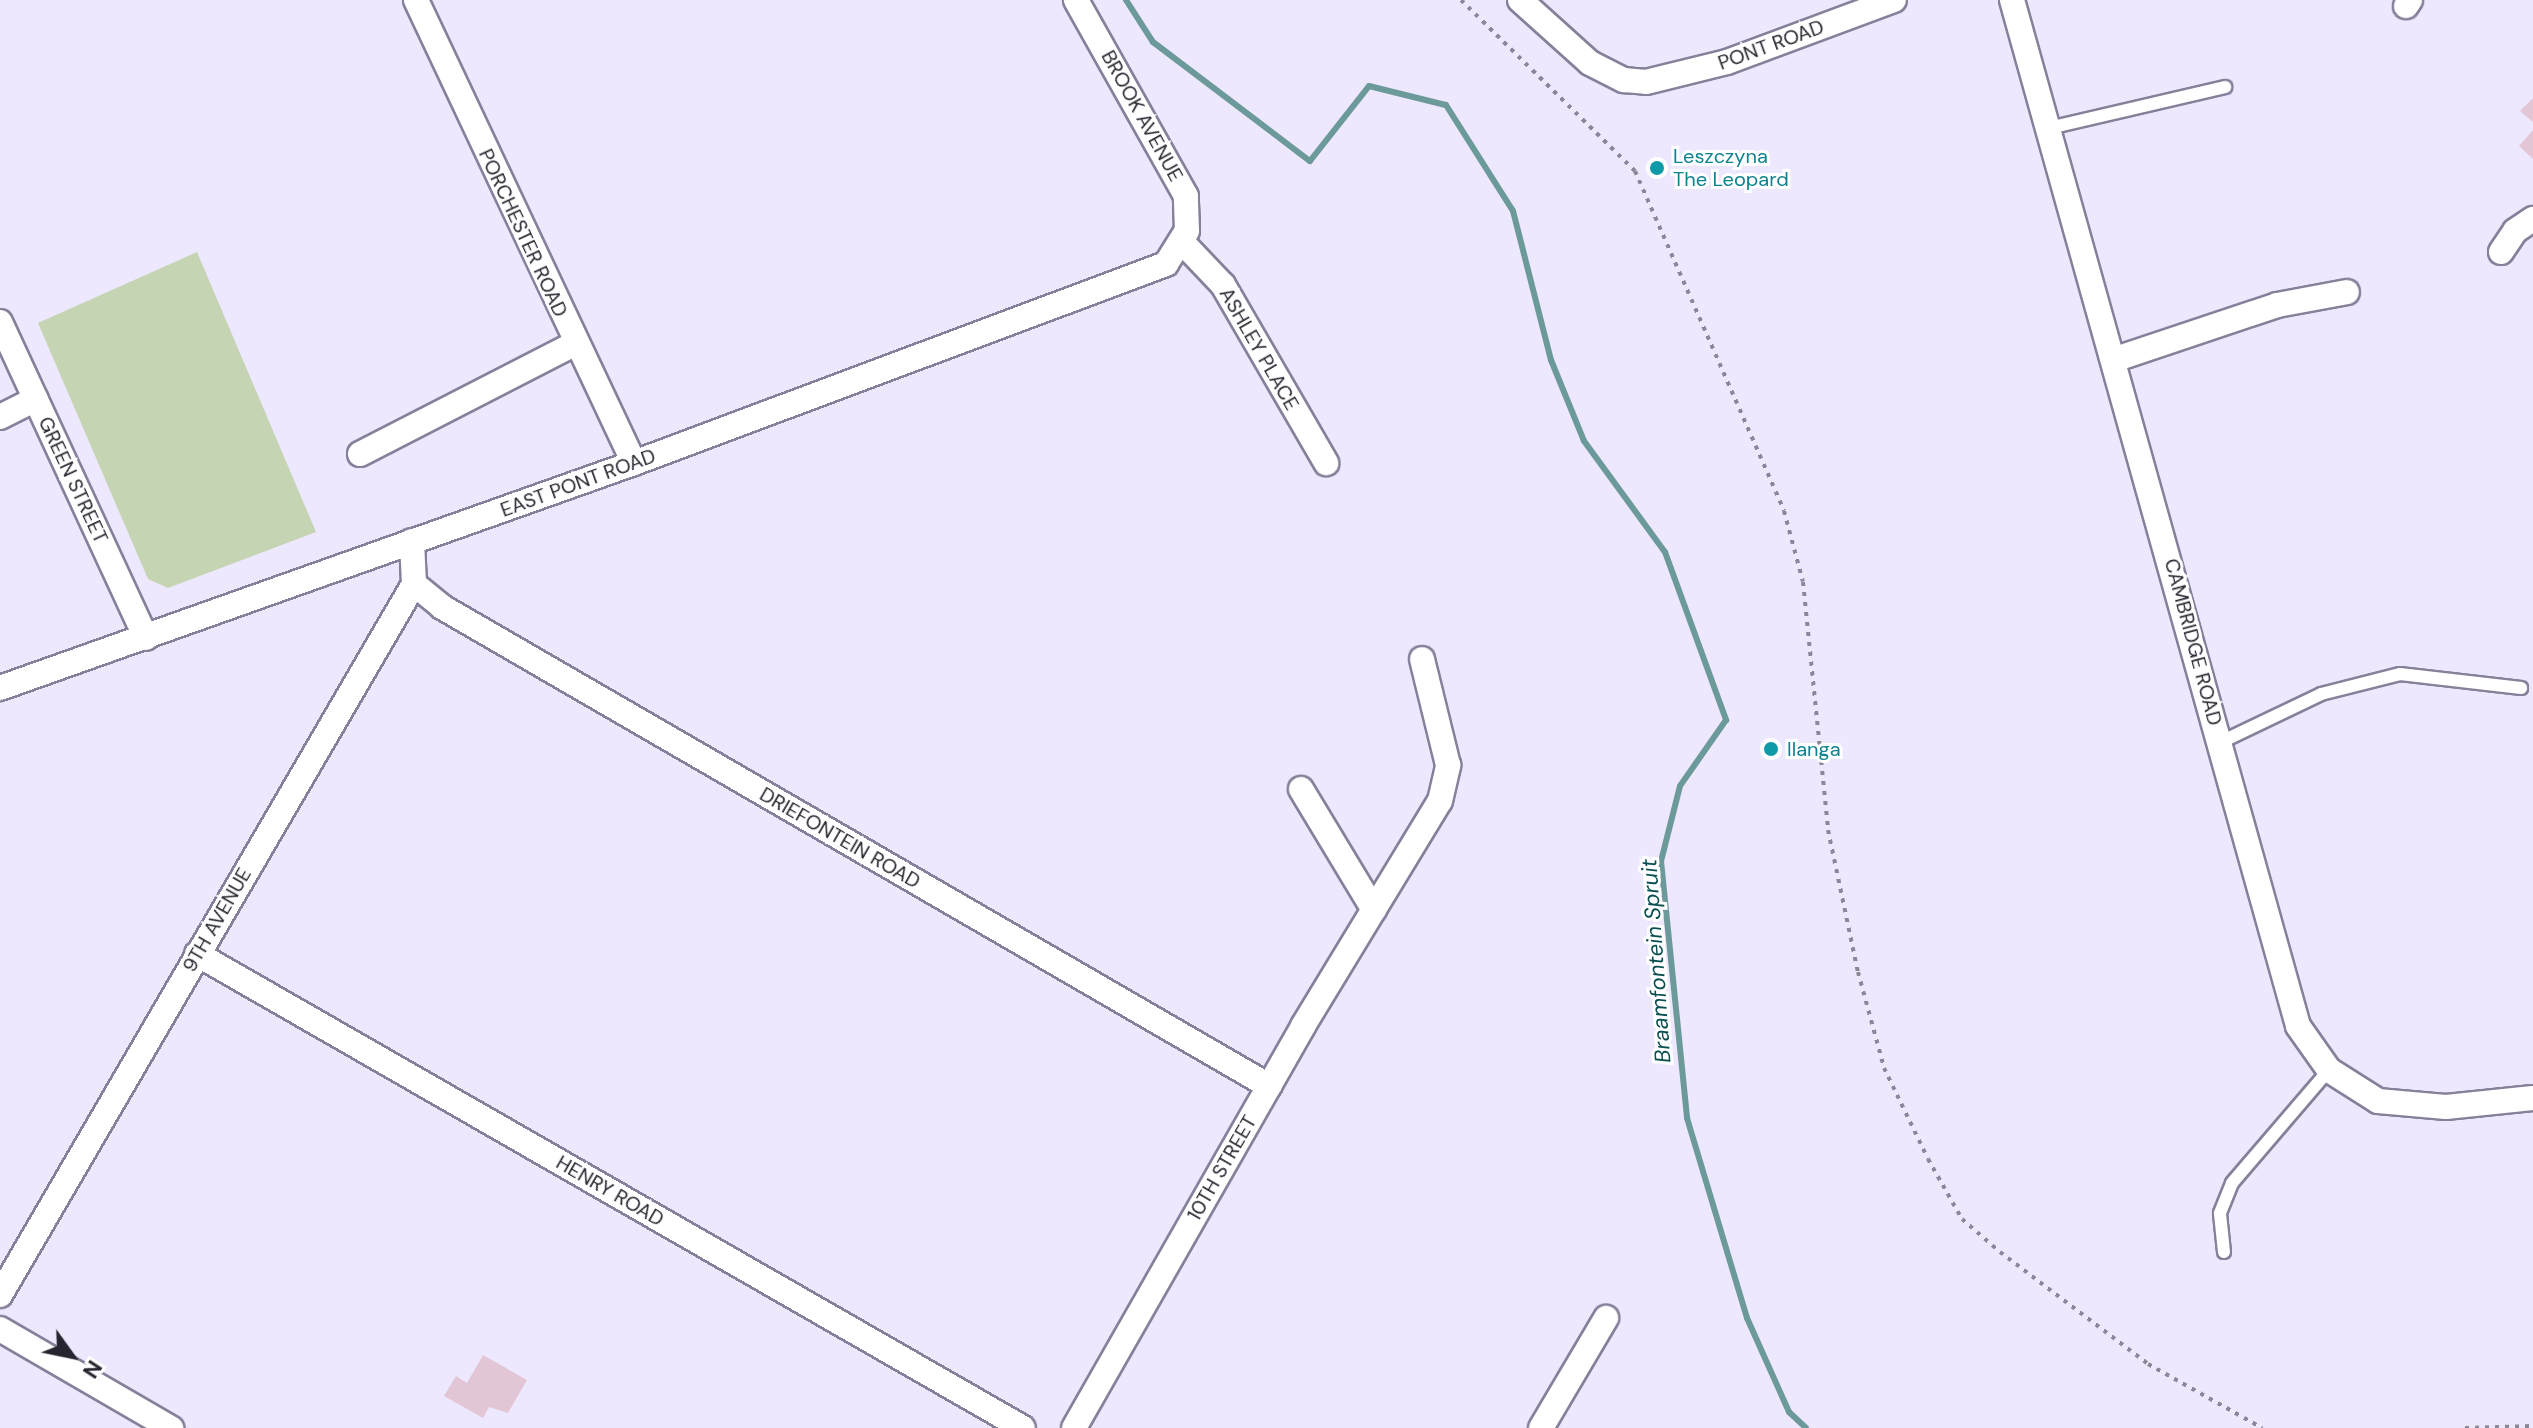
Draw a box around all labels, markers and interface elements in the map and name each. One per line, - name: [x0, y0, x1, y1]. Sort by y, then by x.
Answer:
- street label: PONT ROAD: [1715, 15, 1827, 75]
- street label: BROOK AVENUE: [1096, 46, 1188, 186]
- place label: Leszczyna The Leopard: [1673, 144, 1789, 191]
- street label: PORCHESTER ROAD: [474, 145, 572, 321]
- marker: Leszczyna The Leopard: [1648, 159, 1666, 177]
- street label: ASHLEY PLACE: [1214, 283, 1304, 415]
- street label: GREEN STREET: [33, 413, 113, 547]
- street label: EAST PONT ROAD: [497, 444, 659, 522]
- street label: CAMBRIDGE ROAD: [2159, 556, 2227, 728]
- place label: Ilanga: [1787, 737, 1841, 761]
- marker: Ilanga: [1762, 740, 1780, 758]
- street label: DRIEFONTEIN ROAD: [755, 782, 925, 894]
- water label: Braamfontein Spruit: [1636, 858, 1676, 1064]
- street label: 9TH AVENUE: [178, 864, 256, 976]
- street label: 10TH STREET: [1182, 1111, 1262, 1225]
- street label: HENRY ROAD: [552, 1151, 668, 1231]
- north arrow: [32, 1316, 112, 1396]
- text: N: [76, 1355, 109, 1384]

